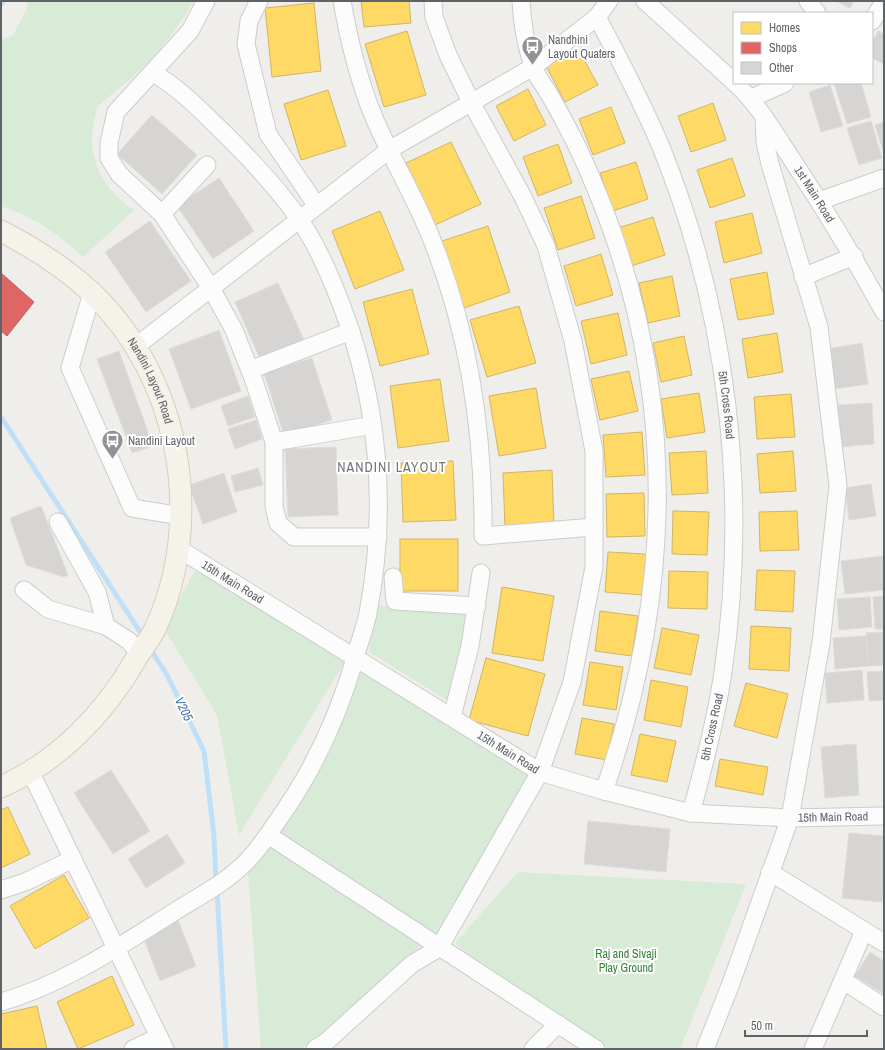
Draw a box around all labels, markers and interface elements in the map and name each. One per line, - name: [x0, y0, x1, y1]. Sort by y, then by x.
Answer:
- legend: [733, 12, 873, 84]
- text: Homes: [769, 20, 800, 36]
- place label: Nandhini Layout Quaters: [548, 32, 615, 62]
- bus stop icon: Nandhini Layout Quaters: [520, 34, 546, 67]
- text: Shops: [769, 40, 797, 56]
- text: Other: [769, 60, 794, 76]
- street label: 1st Main Road: [790, 163, 838, 226]
- street label: Nandini Layout Road: [124, 334, 177, 426]
- street label: 5th Cross Road: [714, 370, 738, 440]
- bus stop icon: Nandini Layout: [100, 428, 126, 461]
- place label: Nandini Layout: [128, 433, 195, 449]
- district label: NANDINI LAYOUT: [337, 458, 447, 476]
- street label: 15th Main Road: [199, 557, 267, 607]
- street label: 5th Cross Road: [697, 692, 727, 762]
- water label: V205: [171, 694, 197, 724]
- street label: 15th Main Road: [474, 727, 542, 778]
- street label: 15th Main Road: [798, 808, 868, 826]
- park label: Raj and Sivaji Play Ground: [595, 946, 657, 976]
- scale bar: [745, 1012, 867, 1038]
- text: 50 m: [751, 1018, 773, 1034]

